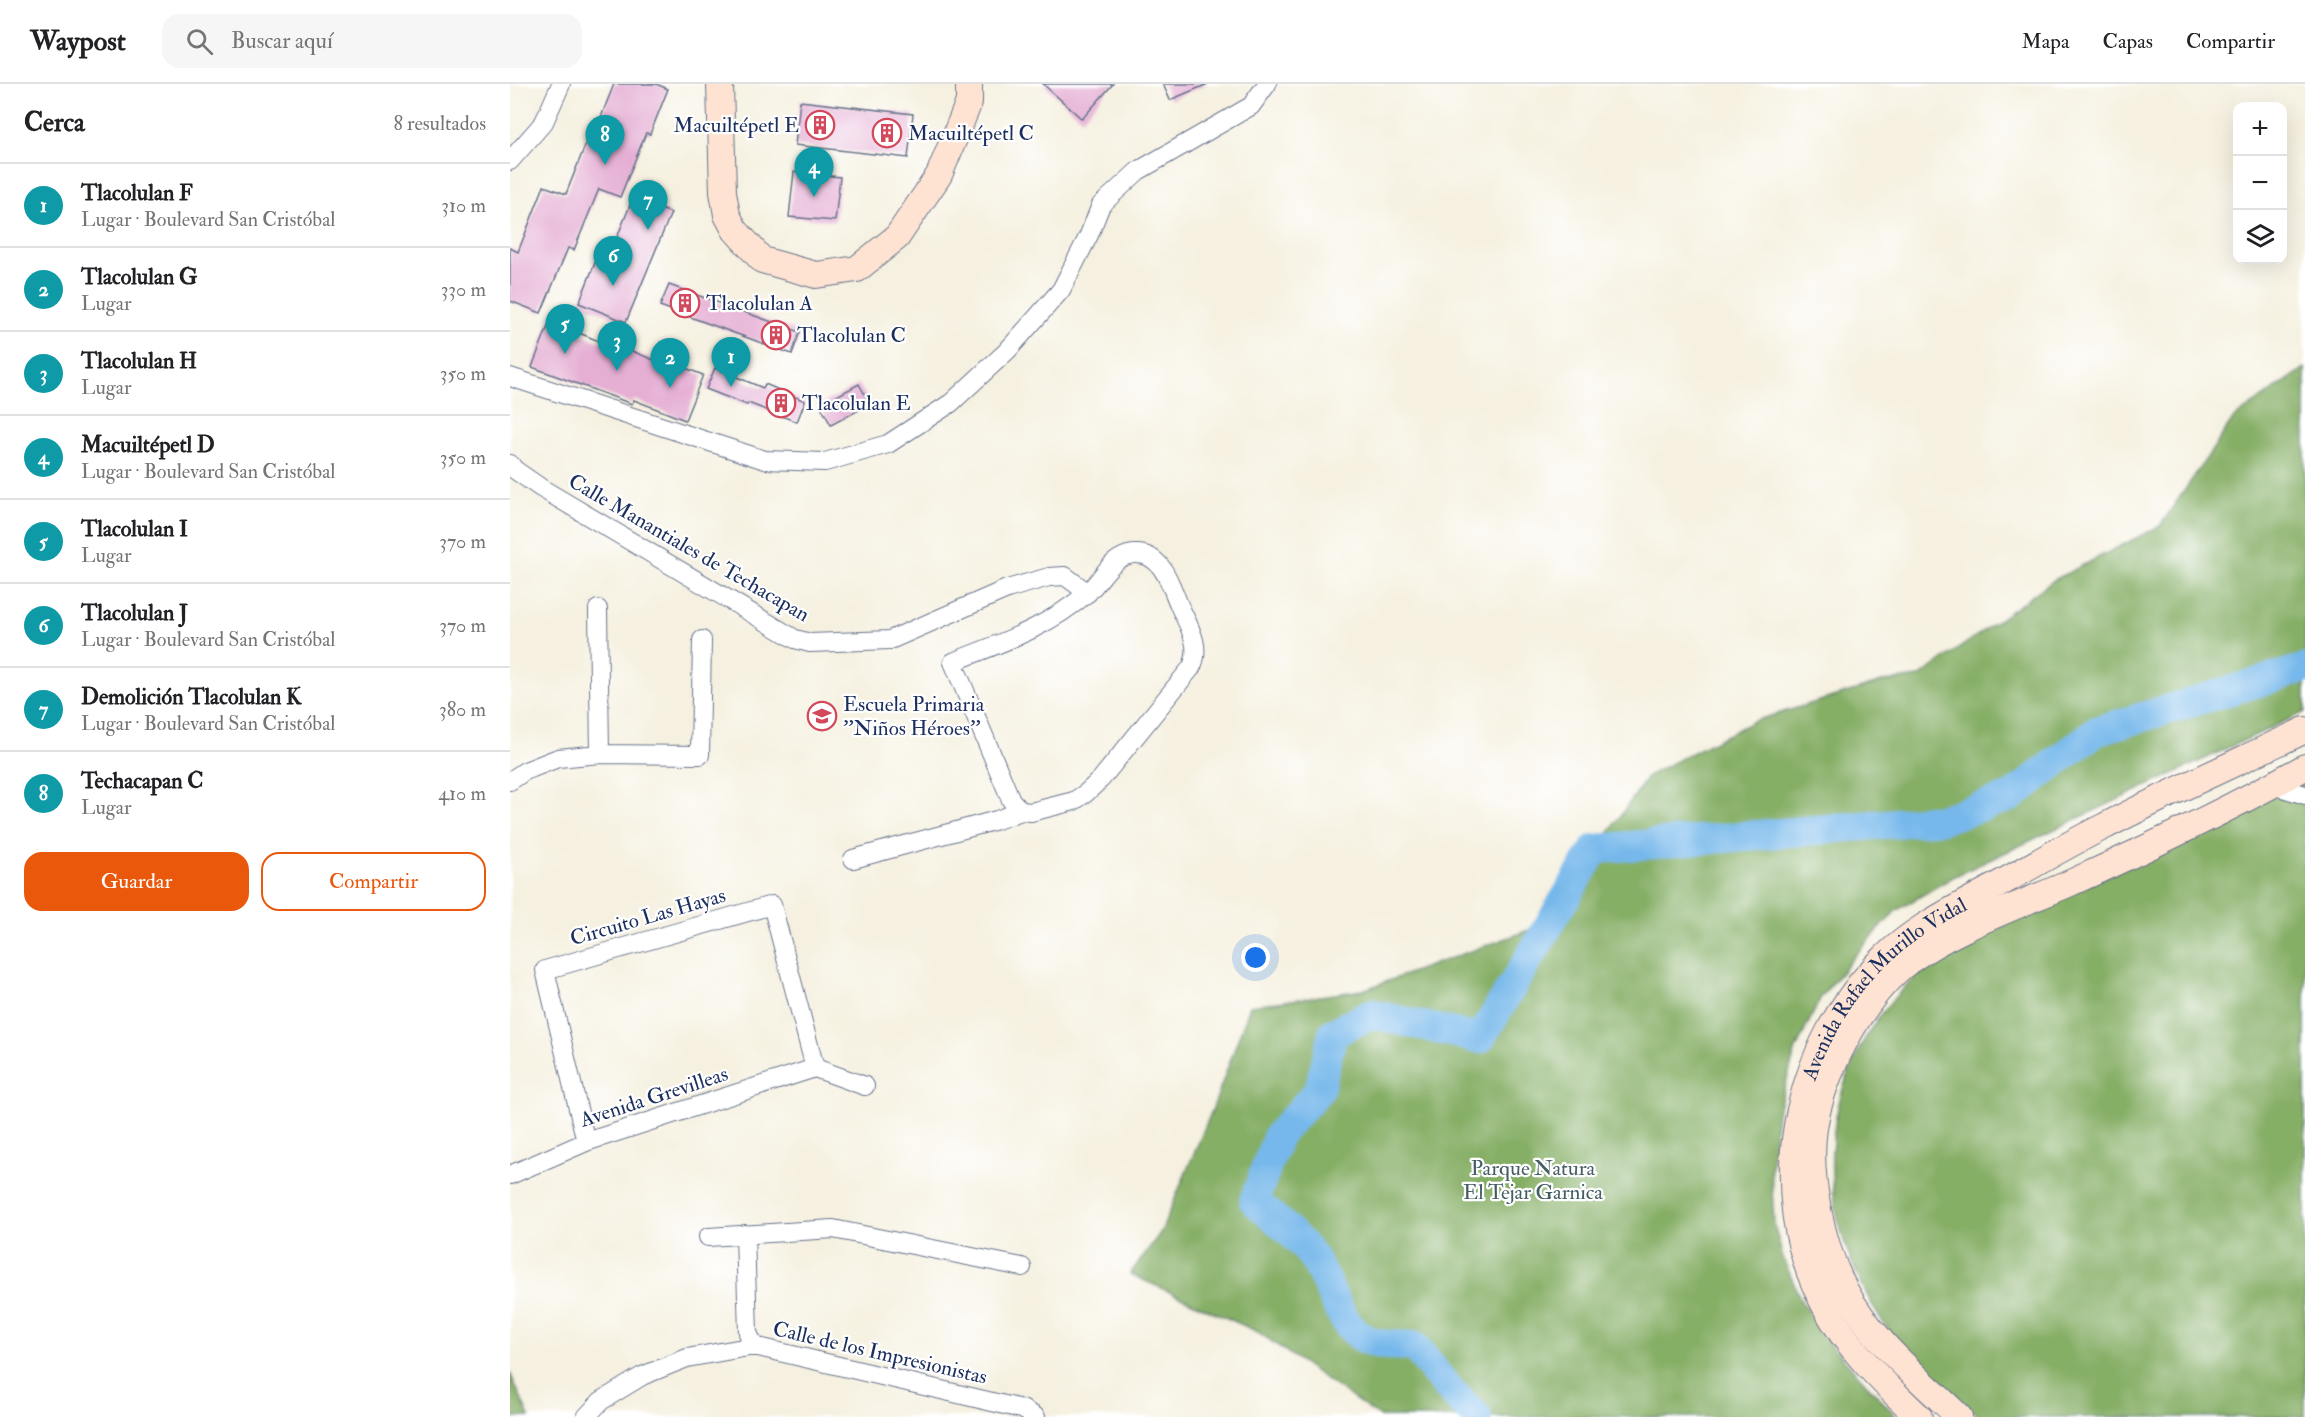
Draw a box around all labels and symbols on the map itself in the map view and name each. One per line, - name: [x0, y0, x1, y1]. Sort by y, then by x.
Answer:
- building icon: Macuiltépetl E: [804, 109, 836, 141]
- place label: Macuiltépetl E: [673, 112, 799, 139]
- pin: 8: [586, 116, 625, 165]
- building icon: Macuiltépetl C: [871, 117, 903, 149]
- place label: Macuiltépetl C: [908, 120, 1034, 147]
- pin: 4: [794, 147, 834, 197]
- pin: 7: [628, 180, 668, 230]
- pin: 6: [594, 236, 632, 286]
- building icon: Tlacolulan A: [669, 287, 701, 319]
- place label: Tlacolulan A: [706, 290, 813, 317]
- pin: 5: [546, 304, 584, 354]
- building icon: Tlacolulan C: [760, 319, 792, 351]
- pin: 3: [598, 322, 636, 371]
- place label: Tlacolulan C: [797, 322, 906, 349]
- pin: 2: [650, 338, 690, 388]
- pin: 1: [712, 338, 750, 387]
- building icon: Tlacolulan E: [765, 387, 797, 419]
- place label: Tlacolulan E: [802, 390, 911, 417]
- street label: Calle Manantiales de Techacapan: [564, 468, 815, 628]
- place label: Escuela Primaria ''Niños Héroes'': [843, 691, 985, 742]
- school or university icon: Escuela Primaria ''Niños Héroes'': [806, 700, 838, 732]
- street label: Circuito Las Hayas: [567, 882, 729, 952]
- street label: Avenida Rafael Murillo Vidal: [1795, 891, 1972, 1085]
- your location: [1241, 943, 1270, 972]
- street label: Avenida Grevilleas: [576, 1060, 732, 1134]
- park label: Parque Natura El Tejar Garnica: [1463, 1155, 1603, 1206]
- street label: Calle de los Impresionistas: [770, 1315, 990, 1391]

